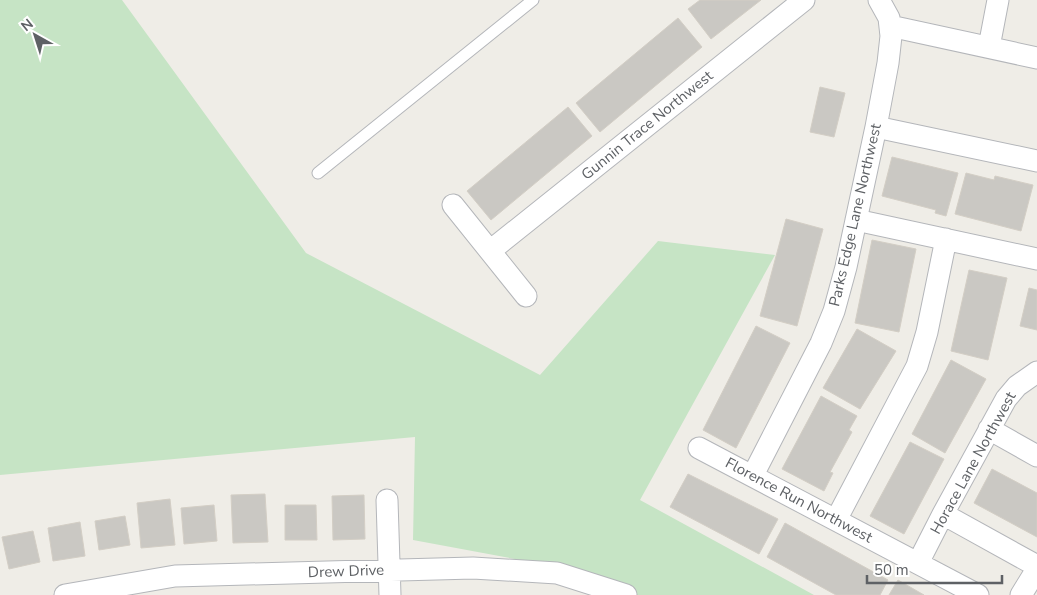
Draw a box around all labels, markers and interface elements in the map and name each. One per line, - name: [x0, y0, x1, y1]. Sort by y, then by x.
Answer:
- north arrow: [10, 10, 60, 60]
- text: N: [17, 15, 37, 36]
- street label: Gunnin Trace Northwest: [577, 65, 717, 184]
- street label: Parks Edge Lane Northwest: [824, 121, 886, 308]
- street label: Horace Lane Northwest: [926, 388, 1021, 538]
- street label: Florence Run Northwest: [722, 453, 877, 548]
- scale bar: [867, 552, 1002, 584]
- street label: Drew Drive: [308, 560, 385, 582]
- text: 50 m: [874, 560, 909, 580]

